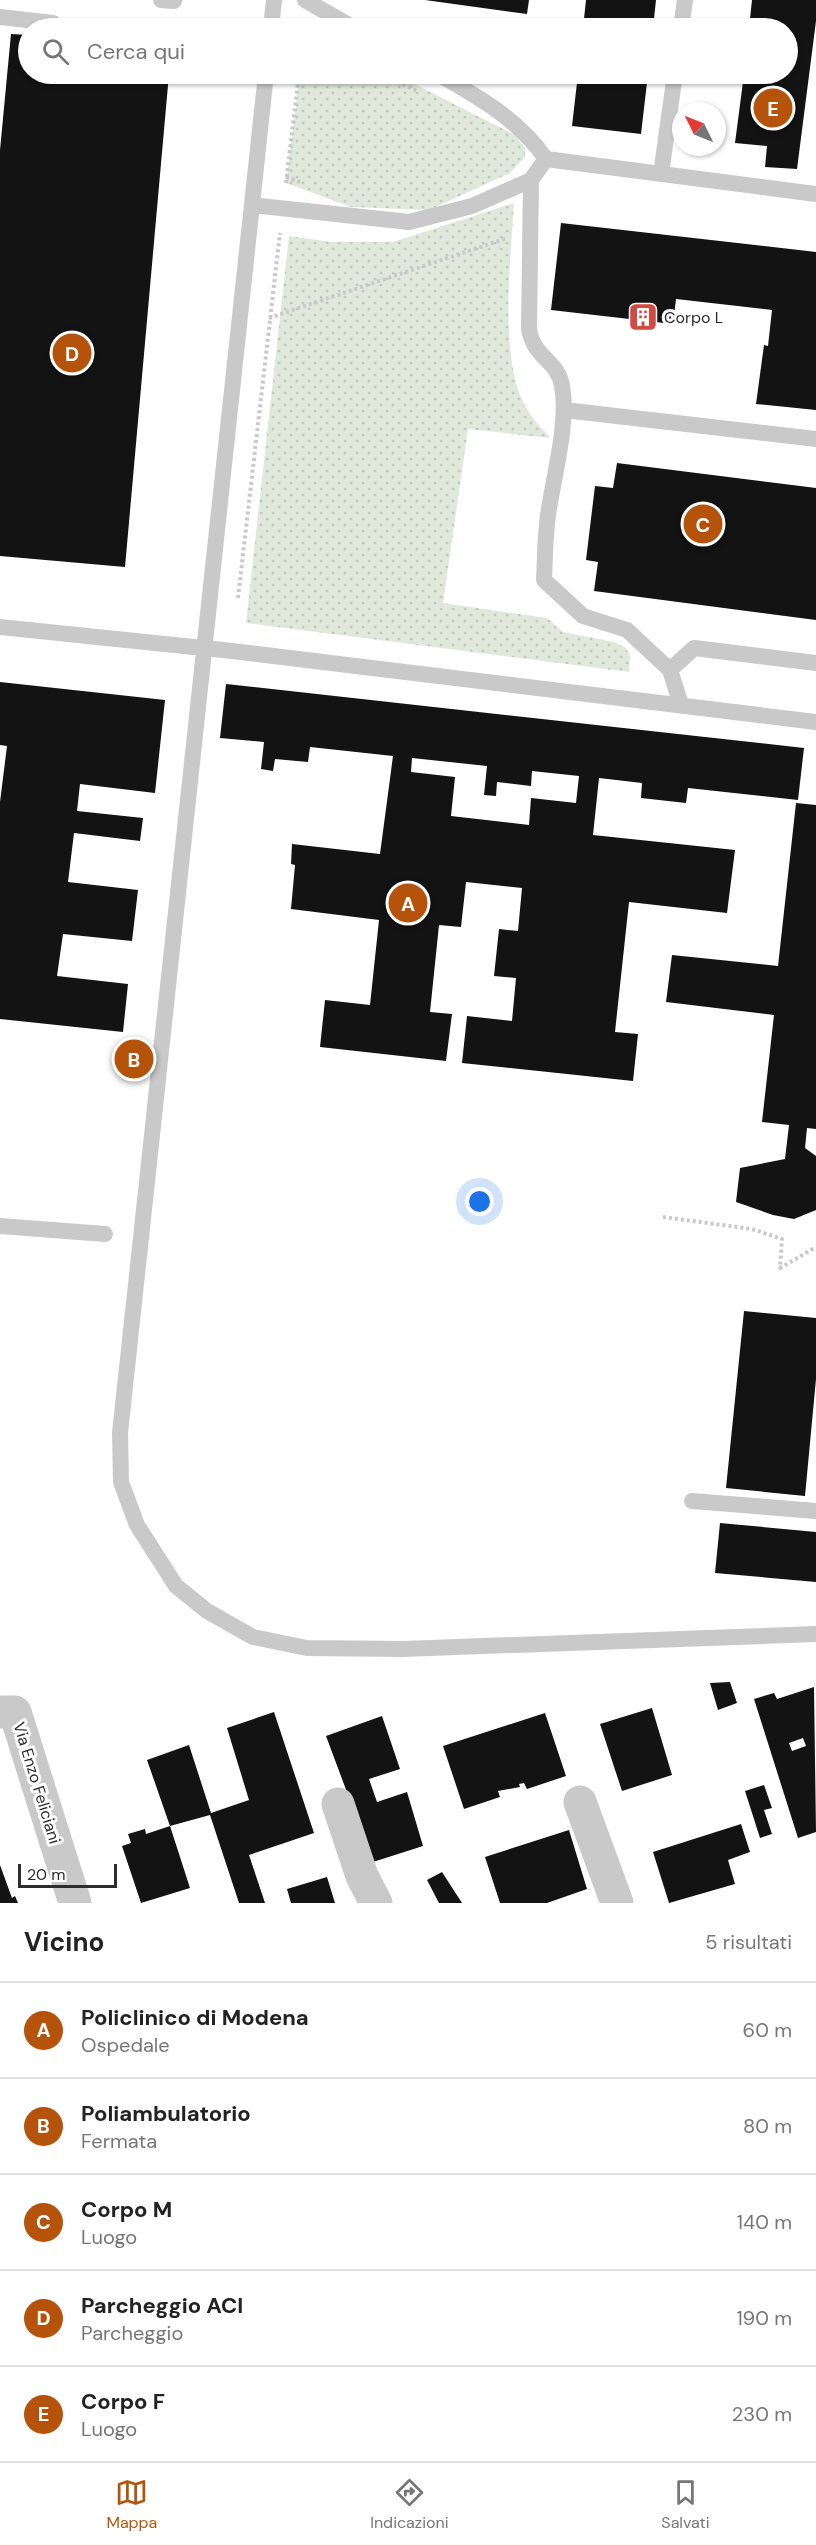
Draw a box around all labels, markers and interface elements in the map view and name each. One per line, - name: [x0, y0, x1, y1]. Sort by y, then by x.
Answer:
- search box: [18, 18, 798, 84]
- icon: search: [39, 35, 72, 68]
- text: Cerca qui: [87, 37, 185, 66]
- pin: E: [754, 86, 792, 130]
- north arrow: [672, 102, 726, 156]
- building icon: Corpo L: [627, 301, 659, 333]
- place label: Corpo L: [664, 307, 723, 328]
- pin: D: [52, 330, 92, 376]
- pin: C: [684, 502, 722, 546]
- pin: A: [388, 880, 428, 926]
- pin: B: [114, 1036, 154, 1082]
- your location: [465, 1187, 494, 1216]
- street label: Via Enzo Feliciani: [9, 1720, 65, 1846]
- scale bar: [18, 1861, 117, 1888]
- text: 20 m: [27, 1864, 66, 1885]
- text: Vicino: [24, 1925, 104, 1959]
- text: 5 risultati: [705, 1929, 792, 1955]
- text: Policlinico di Modena: [81, 2003, 309, 2032]
- text: A: [36, 2017, 51, 2043]
- text: 60 m: [743, 2017, 792, 2043]
- text: Ospedale: [81, 2032, 170, 2058]
- text: Poliambulatorio: [81, 2099, 251, 2128]
- text: B: [37, 2113, 50, 2139]
- text: 80 m: [743, 2113, 792, 2139]
- text: Fermata: [81, 2128, 157, 2154]
- text: Corpo M: [81, 2195, 172, 2224]
- text: C: [36, 2209, 51, 2235]
- text: 140 m: [737, 2209, 792, 2235]
- text: Luogo: [81, 2224, 137, 2250]
- text: Parcheggio ACI: [81, 2291, 243, 2320]
- text: D: [36, 2305, 51, 2331]
- text: 190 m: [736, 2305, 792, 2331]
- text: Parcheggio: [81, 2320, 183, 2346]
- text: Corpo F: [81, 2387, 165, 2416]
- text: E: [38, 2401, 49, 2427]
- text: 230 m: [732, 2401, 792, 2427]
- text: Luogo: [81, 2416, 137, 2442]
- tab: Mappa: [106, 2476, 157, 2533]
- tab: Indicazioni: [370, 2476, 449, 2533]
- tab: Salvati: [661, 2476, 710, 2533]

